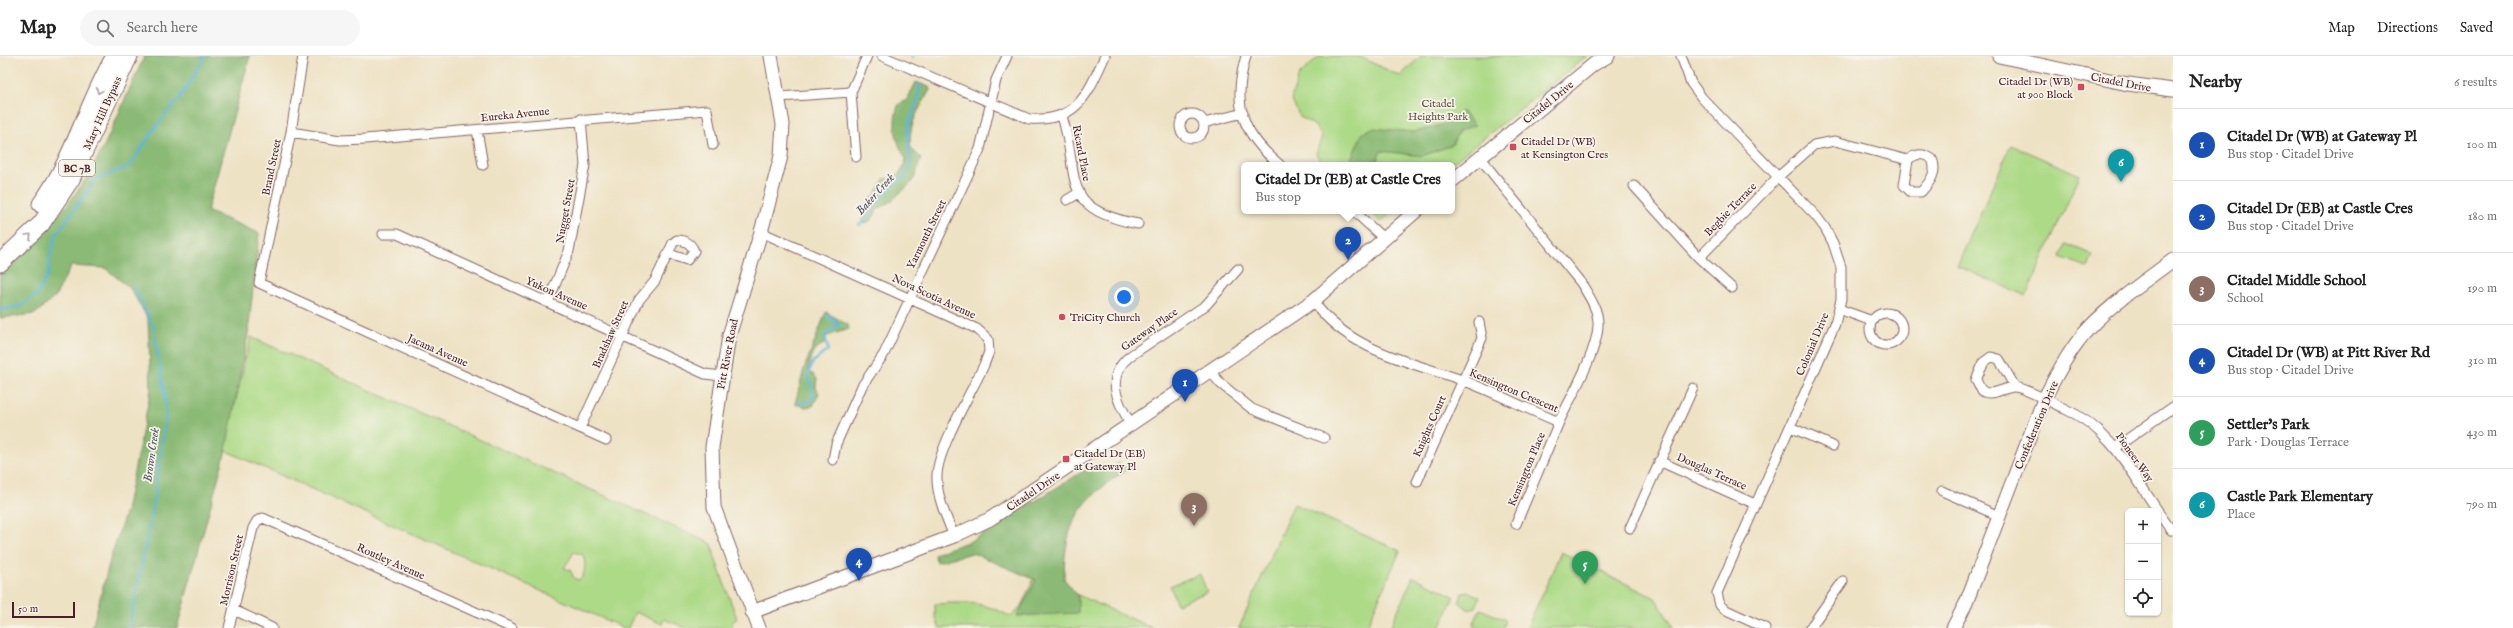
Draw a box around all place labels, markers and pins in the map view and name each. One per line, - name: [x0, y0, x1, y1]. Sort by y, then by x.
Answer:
- place label: Citadel Dr (WB) at 900 Block: [1998, 75, 2073, 102]
- marker: Citadel Dr (WB) at 900 Block: [2076, 82, 2086, 92]
- place label: Citadel Dr (WB) at Kensington Cres: [1521, 135, 1608, 162]
- marker: Citadel Dr (WB) at Kensington Cres: [1508, 142, 1518, 152]
- pin: 6: [2108, 149, 2134, 182]
- pin: 2: [1335, 227, 1361, 260]
- place label: TriCity Church: [1070, 311, 1141, 325]
- marker: TriCity Church: [1057, 312, 1067, 322]
- pin: 1: [1172, 369, 1198, 402]
- place label: Citadel Dr (EB) at Gateway Pl: [1074, 447, 1146, 474]
- marker: Citadel Dr (EB) at Gateway Pl: [1061, 454, 1071, 464]
- pin: 3: [1181, 493, 1207, 526]
- pin: 4: [846, 548, 872, 581]
- pin: 5: [1572, 551, 1598, 584]

